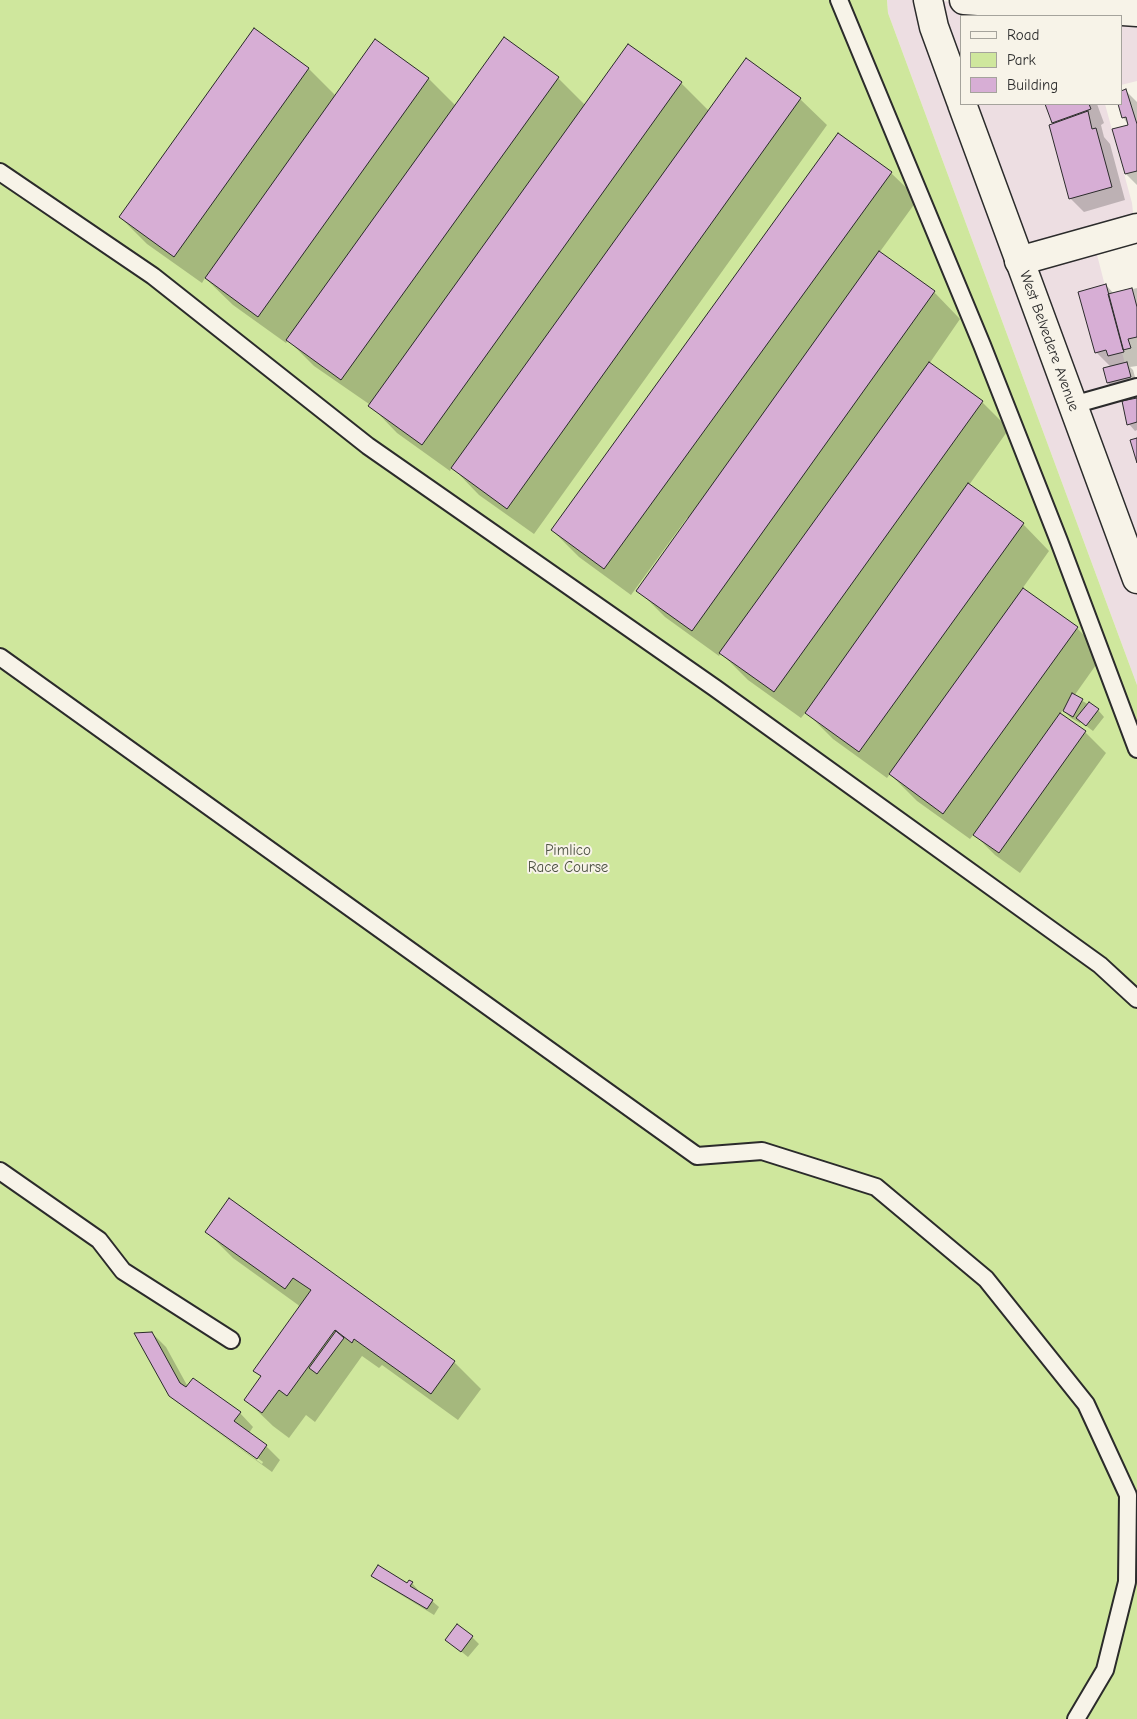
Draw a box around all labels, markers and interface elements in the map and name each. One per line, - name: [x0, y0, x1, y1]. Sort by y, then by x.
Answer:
- legend: [960, 15, 1122, 105]
- text: Road: [1007, 26, 1039, 44]
- text: Park: [1007, 51, 1036, 69]
- text: Building: [1007, 76, 1058, 94]
- street label: West Belvedere Avenue: [1015, 268, 1083, 414]
- park label: Pimlico Race Course: [528, 842, 608, 877]

